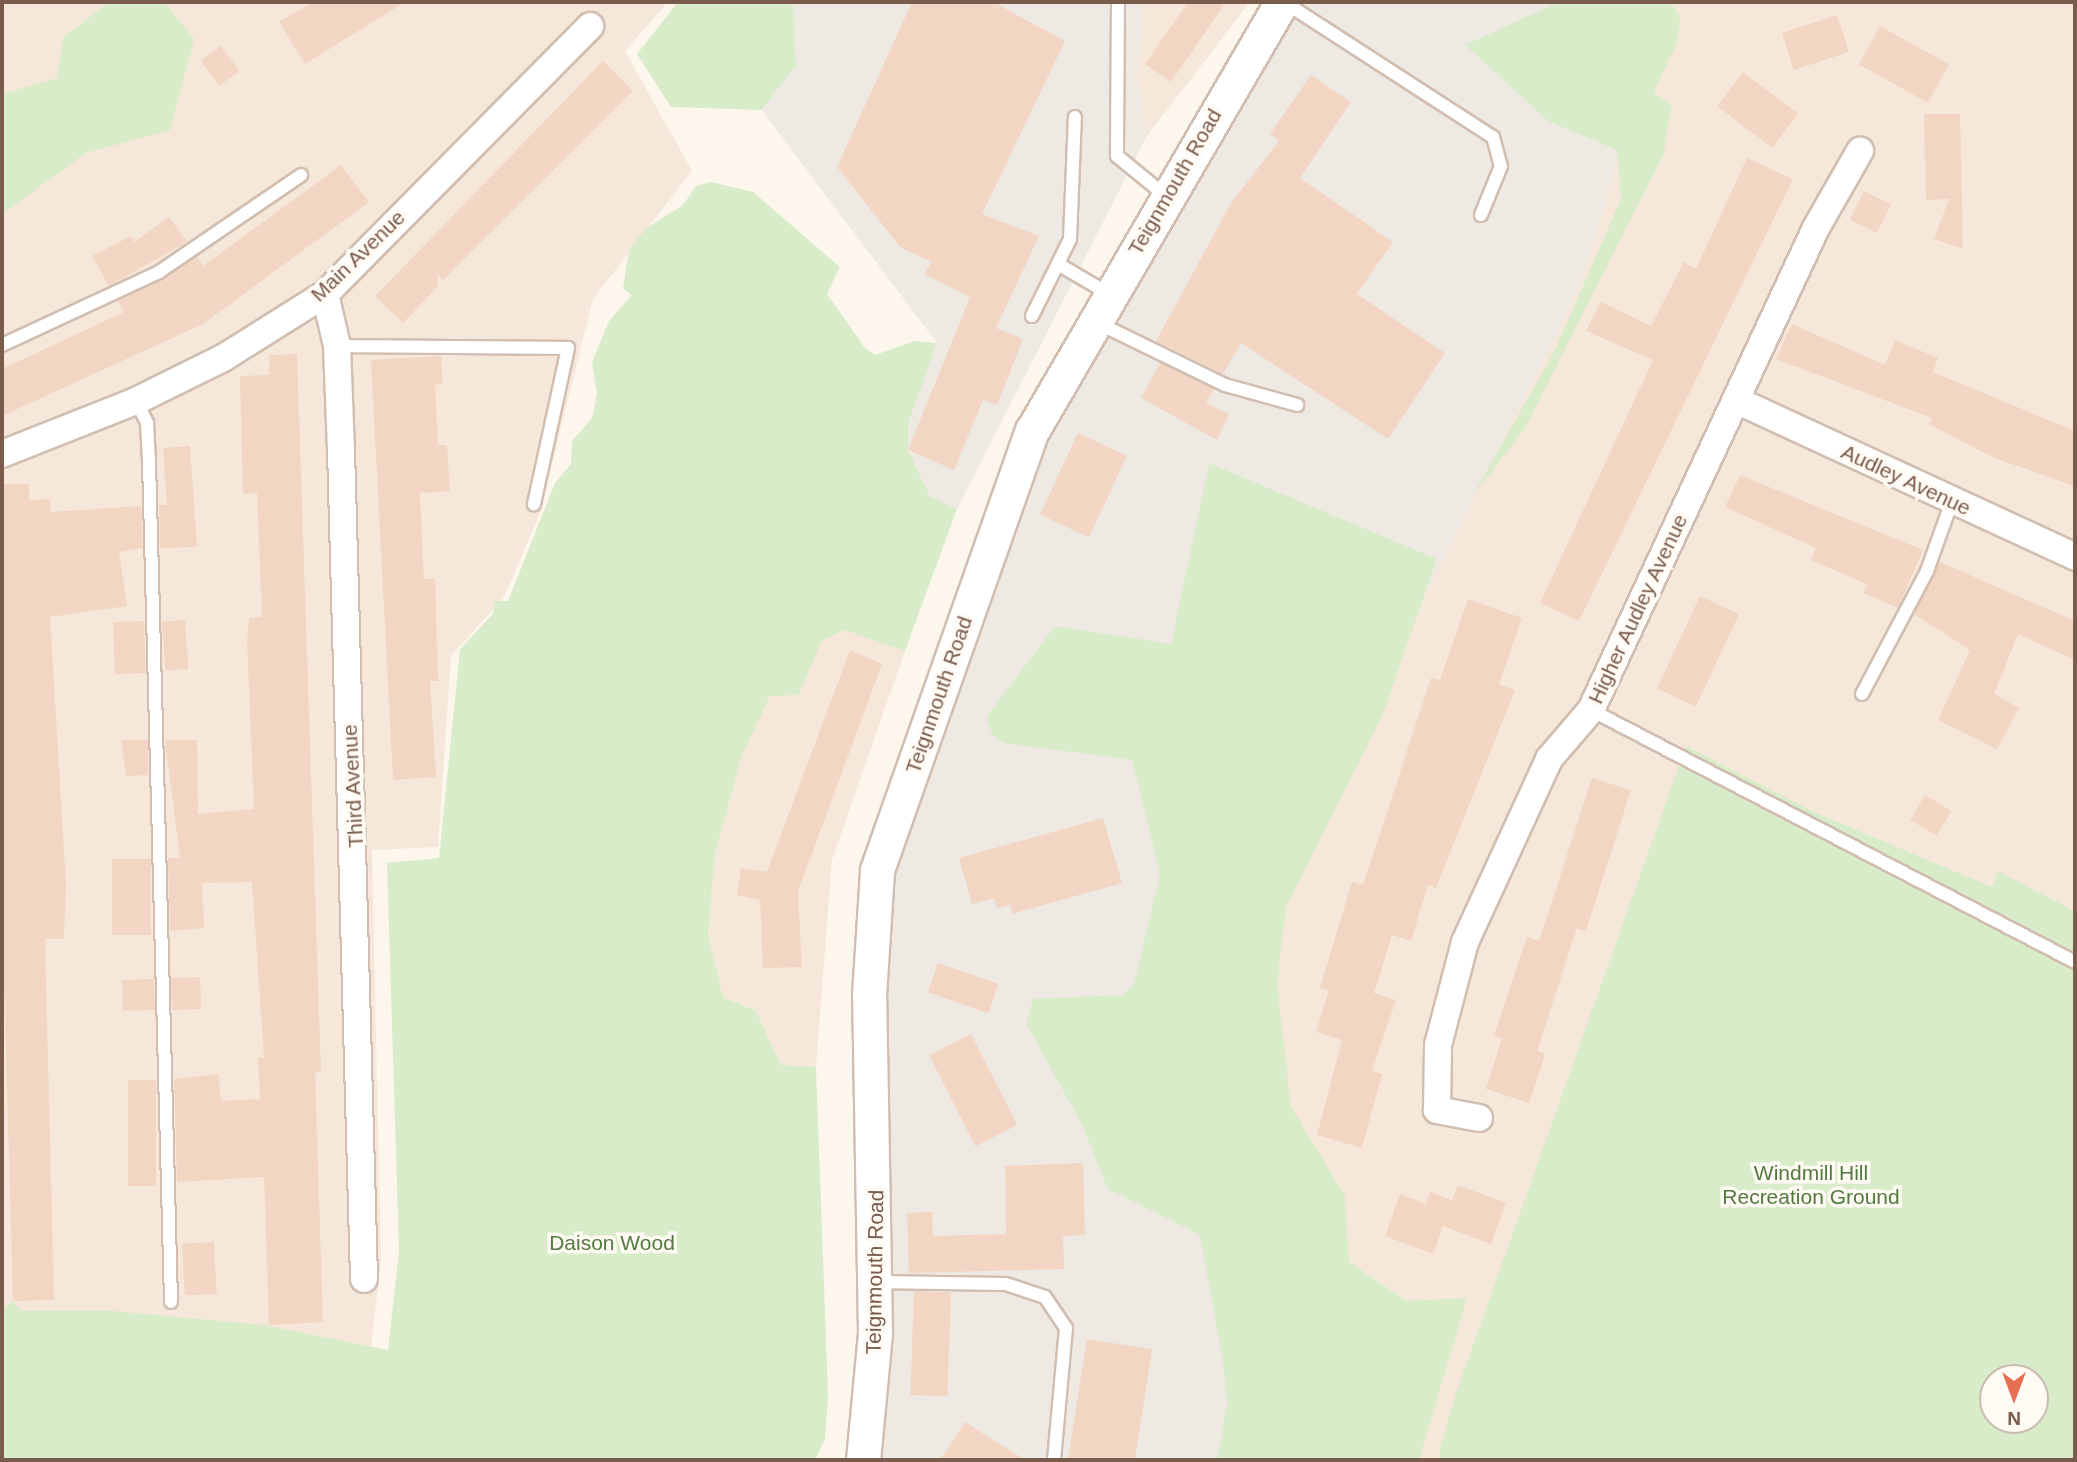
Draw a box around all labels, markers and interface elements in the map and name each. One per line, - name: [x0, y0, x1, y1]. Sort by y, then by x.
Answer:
- street label: Teignmouth Road: [1123, 104, 1227, 260]
- street label: Main Avenue: [305, 204, 411, 308]
- street label: Audley Avenue: [1837, 439, 1975, 521]
- street label: Higher Audley Avenue: [1583, 509, 1693, 709]
- street label: Teignmouth Road: [900, 613, 978, 777]
- street label: Third Avenue: [337, 723, 369, 849]
- park label: Windmill Hill Recreation Ground: [1722, 1160, 1900, 1210]
- street label: Teignmouth Road: [861, 1189, 889, 1355]
- park label: Daison Wood: [549, 1230, 675, 1256]
- north arrow: [1979, 1364, 2049, 1434]
- text: N: [2007, 1408, 2021, 1429]

